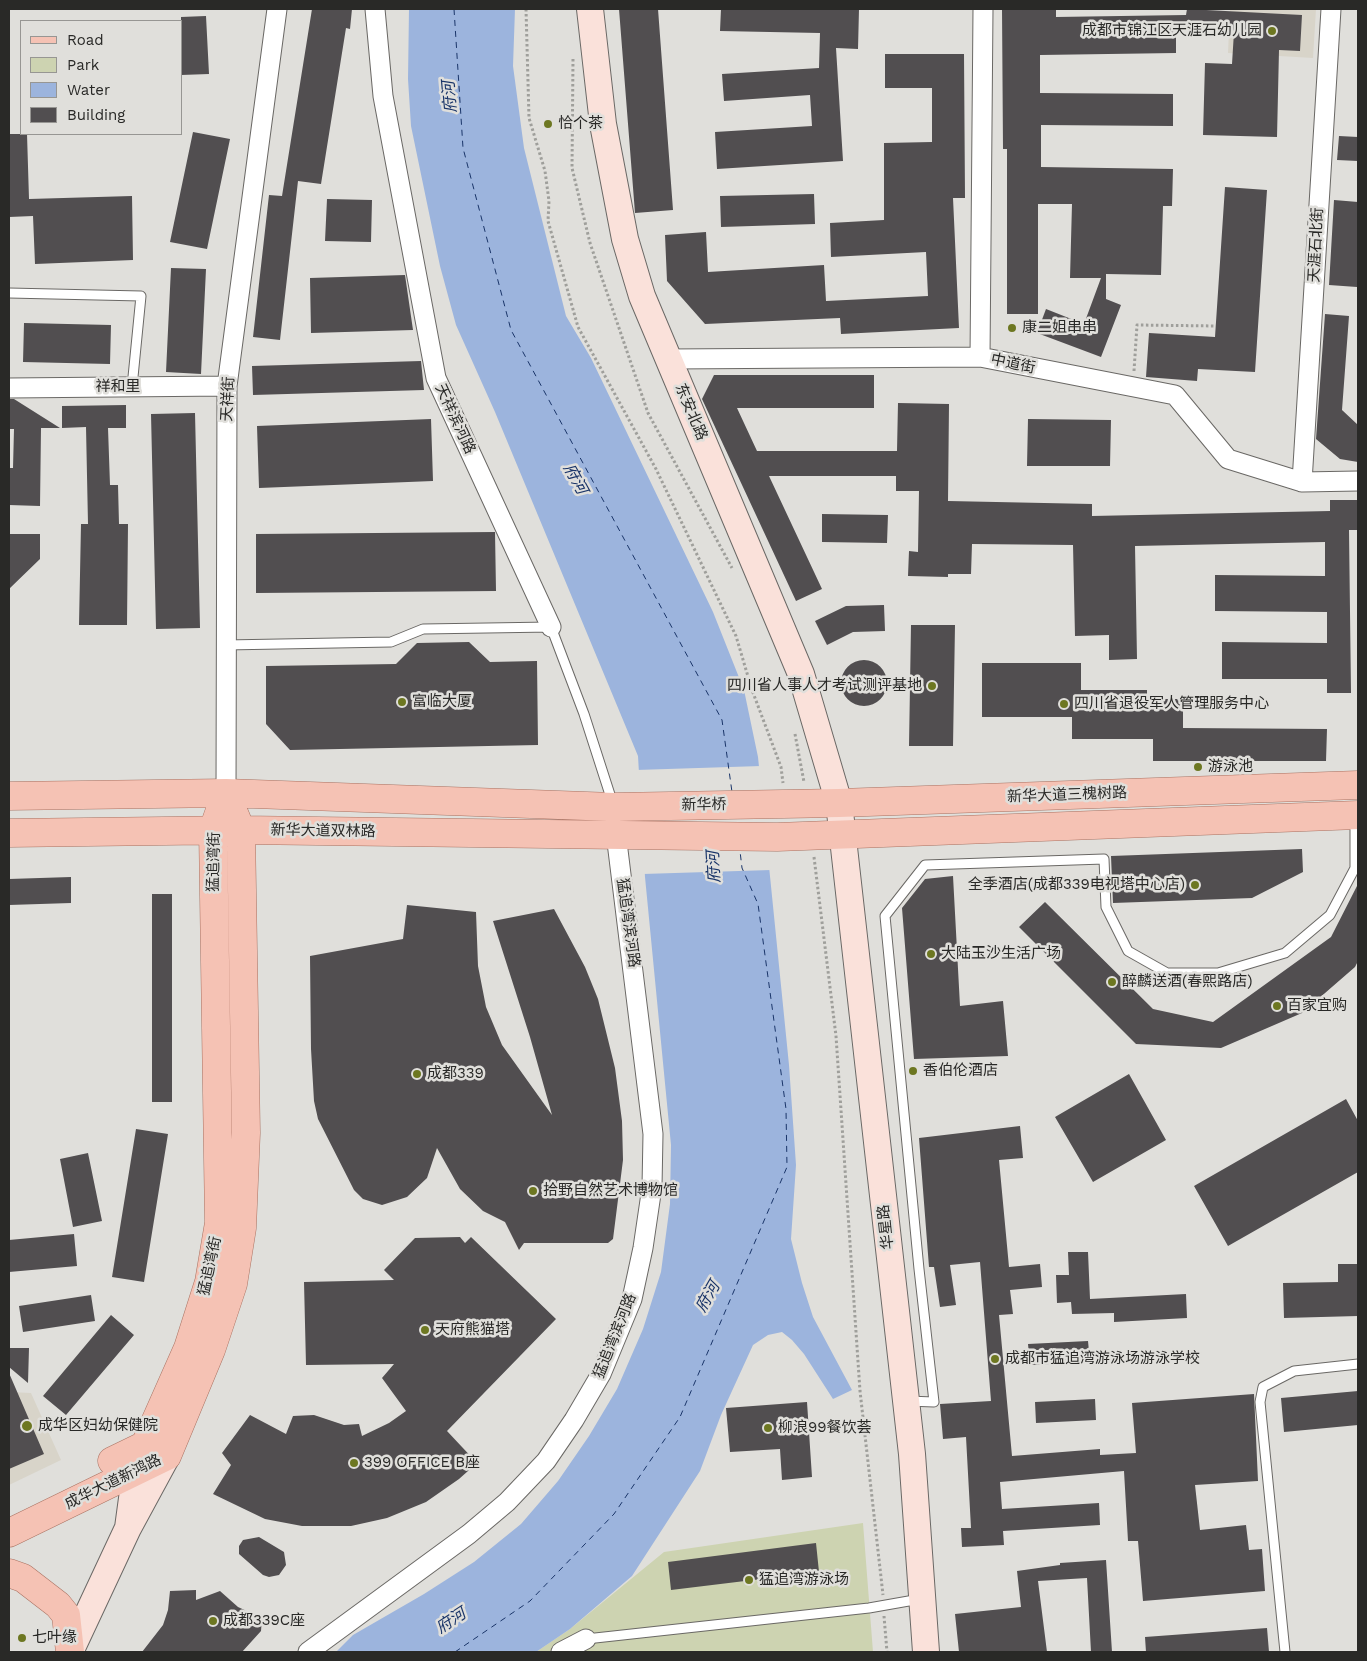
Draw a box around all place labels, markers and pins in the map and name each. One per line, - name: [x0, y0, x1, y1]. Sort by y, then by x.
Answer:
- place label: 成都市锦江区天涯石幼儿园: [1082, 22, 1262, 40]
- marker: 成都市锦江区天涯石幼儿园: [1266, 25, 1278, 37]
- place label: 恰个茶: [558, 115, 603, 133]
- marker: 恰个茶: [542, 118, 554, 130]
- place label: 康二姐串串: [1022, 319, 1097, 337]
- marker: 康二姐串串: [1006, 322, 1018, 334]
- place label: 四川省人事人才考试测评基地: [727, 677, 922, 695]
- marker: 四川省人事人才考试测评基地: [926, 680, 938, 692]
- place label: 富临大厦: [412, 693, 472, 711]
- place label: 四川省退役军人管理服务中心: [1074, 695, 1269, 713]
- marker: 富临大厦: [396, 696, 408, 708]
- marker: 四川省退役军人管理服务中心: [1058, 698, 1070, 710]
- place label: 游泳池: [1208, 758, 1253, 776]
- marker: 游泳池: [1192, 761, 1204, 773]
- place label: 全季酒店(成都339电视塔中心店): [968, 876, 1185, 894]
- marker: 全季酒店(成都339电视塔中心店): [1189, 879, 1201, 891]
- place label: 大陆玉沙生活广场: [941, 945, 1061, 963]
- marker: 大陆玉沙生活广场: [925, 948, 937, 960]
- place label: 醉麟送酒(春熙路店): [1122, 973, 1252, 991]
- marker: 醉麟送酒(春熙路店): [1106, 976, 1118, 988]
- place label: 百家宜购: [1287, 997, 1347, 1015]
- marker: 百家宜购: [1271, 1000, 1283, 1012]
- place label: 香伯伦酒店: [923, 1062, 998, 1080]
- place label: 成都339: [427, 1065, 484, 1083]
- marker: 香伯伦酒店: [907, 1065, 919, 1077]
- marker: 成都339: [411, 1068, 423, 1080]
- place label: 拾野自然艺术博物馆: [543, 1182, 678, 1200]
- marker: 拾野自然艺术博物馆: [527, 1185, 539, 1197]
- place label: 天府熊猫塔: [435, 1321, 510, 1339]
- marker: 天府熊猫塔: [419, 1324, 431, 1336]
- place label: 成都市猛追湾游泳场游泳学校: [1005, 1350, 1200, 1368]
- marker: 成都市猛追湾游泳场游泳学校: [989, 1353, 1001, 1365]
- place label: 成华区妇幼保健院: [38, 1417, 158, 1435]
- marker: 成华区妇幼保健院: [20, 1419, 34, 1433]
- place label: 柳浪99餐饮荟: [778, 1419, 872, 1437]
- marker: 柳浪99餐饮荟: [762, 1422, 774, 1434]
- place label: 399 OFFICE B座: [364, 1454, 480, 1472]
- marker: 399 OFFICE B座: [348, 1457, 360, 1469]
- place label: 猛追湾游泳场: [759, 1571, 849, 1589]
- marker: 猛追湾游泳场: [743, 1574, 755, 1586]
- place label: 成都339C座: [223, 1612, 305, 1630]
- marker: 成都339C座: [207, 1615, 219, 1627]
- place label: 七叶缘: [32, 1629, 77, 1647]
- marker: 七叶缘: [16, 1632, 28, 1644]

